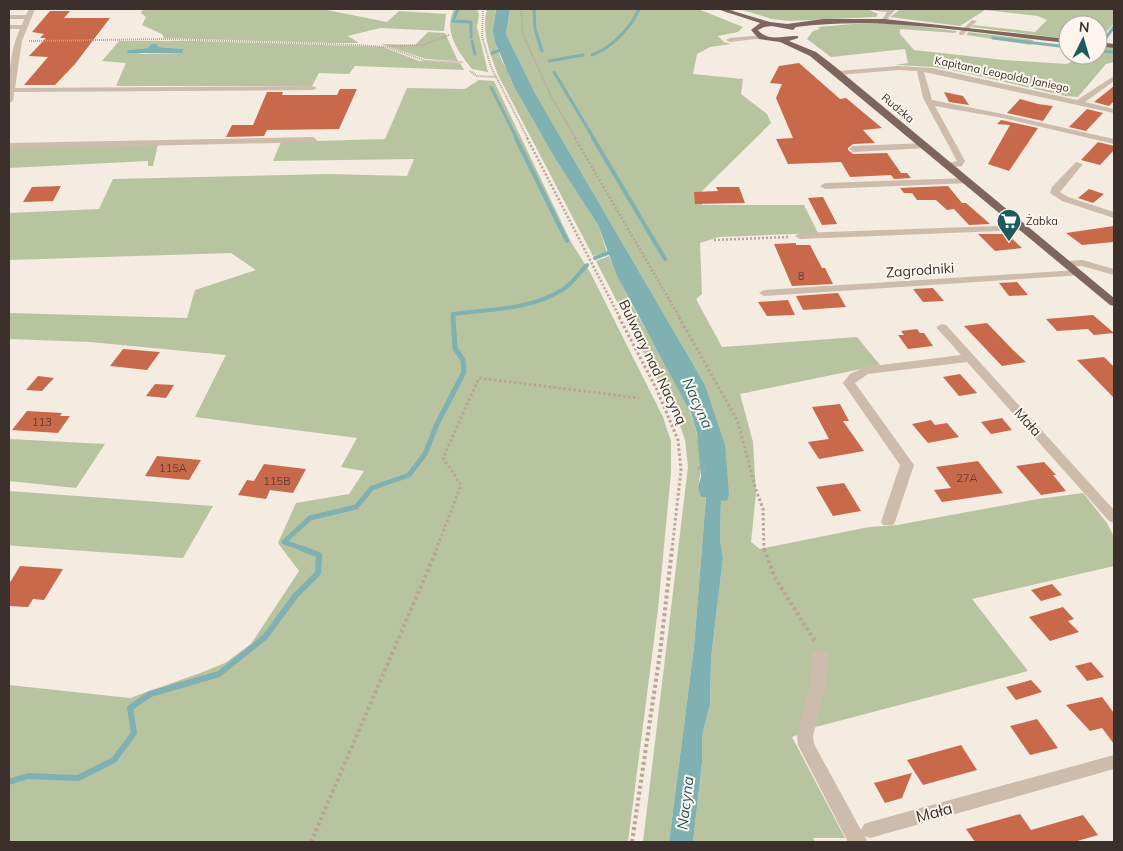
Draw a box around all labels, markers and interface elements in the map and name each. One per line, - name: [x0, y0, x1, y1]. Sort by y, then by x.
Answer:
- north arrow: [1058, 15, 1108, 65]
- text: N: [1078, 18, 1090, 36]
- street label: Kapitana Leopolda Janiego: [933, 53, 1071, 95]
- street label: Rudzka: [879, 90, 917, 126]
- supermarket icon: Żabka: [996, 208, 1022, 242]
- place label: Żabka: [1026, 214, 1058, 228]
- street label: Zagrodniki: [885, 259, 955, 281]
- house number: 8: [798, 269, 805, 283]
- street label: Bulwary nad Nacyną: [615, 297, 691, 427]
- water label: Nacyna: [678, 375, 718, 431]
- street label: Mała: [1011, 404, 1045, 440]
- house number: 113: [32, 415, 52, 429]
- house number: 115A: [159, 461, 187, 475]
- house number: 27A: [956, 471, 978, 485]
- house number: 115B: [263, 474, 291, 488]
- water label: Nacyna: [672, 775, 698, 831]
- street label: Mała: [914, 798, 954, 826]

